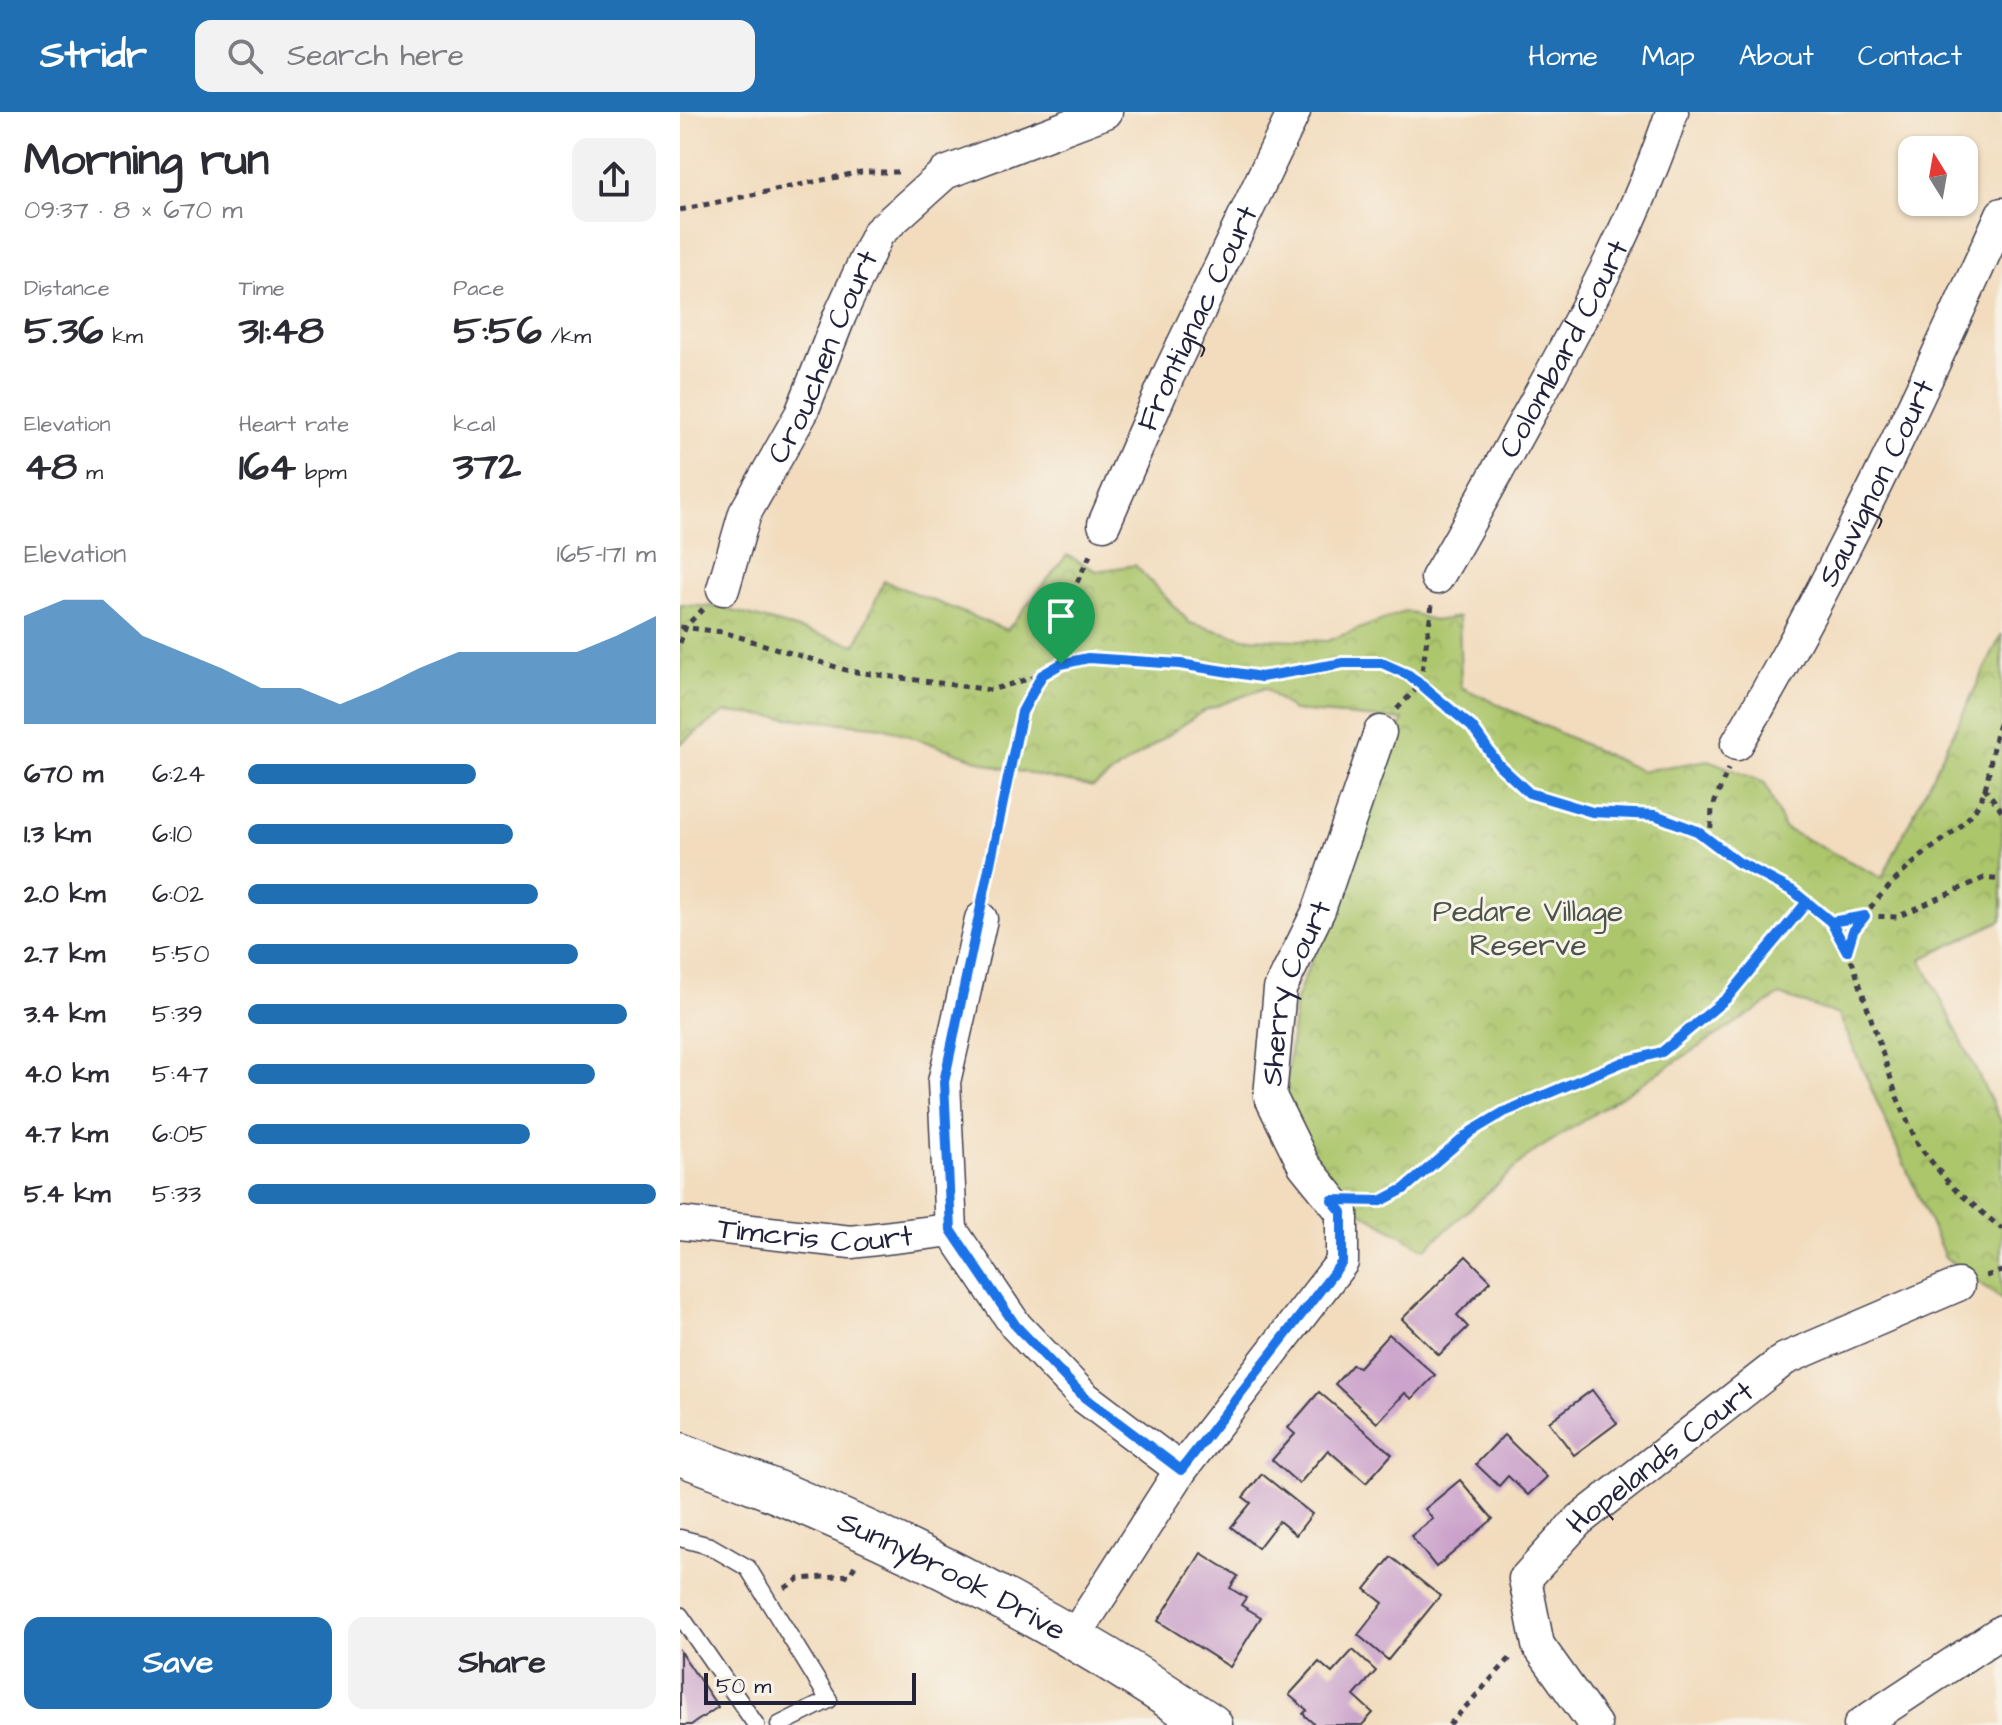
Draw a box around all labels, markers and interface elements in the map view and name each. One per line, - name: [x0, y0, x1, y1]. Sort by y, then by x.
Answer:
- search box: [195, 20, 755, 92]
- text: Stridr: [40, 30, 147, 82]
- icon: search: [223, 34, 267, 78]
- text: Search here: [287, 35, 464, 77]
- text: Home: [1528, 37, 1598, 76]
- text: Map: [1642, 37, 1695, 76]
- text: About: [1739, 37, 1814, 76]
- text: Contact: [1858, 37, 1962, 76]
- text: Morning run: [24, 131, 269, 192]
- north arrow: [1898, 136, 1978, 216]
- map controls: [1898, 136, 1978, 216]
- button: share: [572, 138, 656, 222]
- text: 09:37 · 8 × 670 m: [24, 192, 243, 228]
- street label: Frontignac Court: [1127, 199, 1268, 438]
- street label: Colombard Court: [1489, 233, 1639, 466]
- street label: Crouchen Court: [757, 244, 889, 471]
- text: Distance: [24, 273, 110, 304]
- text: Time: [239, 273, 285, 304]
- text: Pace: [453, 273, 504, 304]
- text: 5.36: [24, 304, 103, 359]
- text: 31:48: [239, 304, 324, 359]
- text: 5:56: [453, 304, 542, 359]
- text: km: [103, 321, 143, 352]
- text: /km: [542, 321, 591, 352]
- street label: Sauvignon Court: [1808, 372, 1945, 594]
- text: Elevation: [24, 409, 111, 440]
- text: Heart rate: [239, 409, 349, 440]
- text: kcal: [453, 409, 495, 440]
- text: 48: [24, 440, 77, 495]
- text: 164: [239, 440, 296, 495]
- text: 372: [453, 440, 521, 495]
- text: m: [77, 457, 103, 488]
- text: bpm: [296, 457, 347, 488]
- text: Elevation: [24, 536, 126, 572]
- text: 165–171 m: [557, 536, 656, 572]
- pin: [1027, 582, 1095, 664]
- icon: arrive: [1039, 594, 1083, 638]
- text: 670 m: [24, 756, 103, 792]
- text: 6:24: [152, 756, 205, 792]
- text: 1.3 km: [24, 816, 91, 852]
- text: 6:10: [152, 816, 192, 852]
- text: 2.0 km: [24, 876, 106, 912]
- text: 6:02: [152, 876, 204, 912]
- park label: Pedare Village Reserve: [1433, 891, 1623, 967]
- street label: Sherry Court: [1251, 895, 1343, 1088]
- text: 2.7 km: [24, 936, 105, 972]
- text: 5:50: [152, 936, 210, 972]
- text: 3.4 km: [24, 996, 105, 1032]
- text: 5:39: [152, 996, 203, 1032]
- text: 4.0 km: [24, 1056, 108, 1092]
- text: 5:47: [152, 1056, 208, 1092]
- text: 4.7 km: [24, 1116, 108, 1152]
- text: 6:05: [152, 1116, 207, 1152]
- text: 5.4 km: [24, 1176, 110, 1212]
- text: 5:33: [152, 1176, 201, 1212]
- street label: Timcris Court: [715, 1207, 915, 1264]
- street label: Hopelands Court: [1557, 1371, 1763, 1543]
- street label: Sunnybrook Drive: [831, 1501, 1073, 1652]
- button: Save: [24, 1617, 332, 1709]
- button: Share: [348, 1617, 656, 1709]
- scale bar: [704, 1669, 916, 1705]
- text: 50 m: [716, 1671, 771, 1702]

